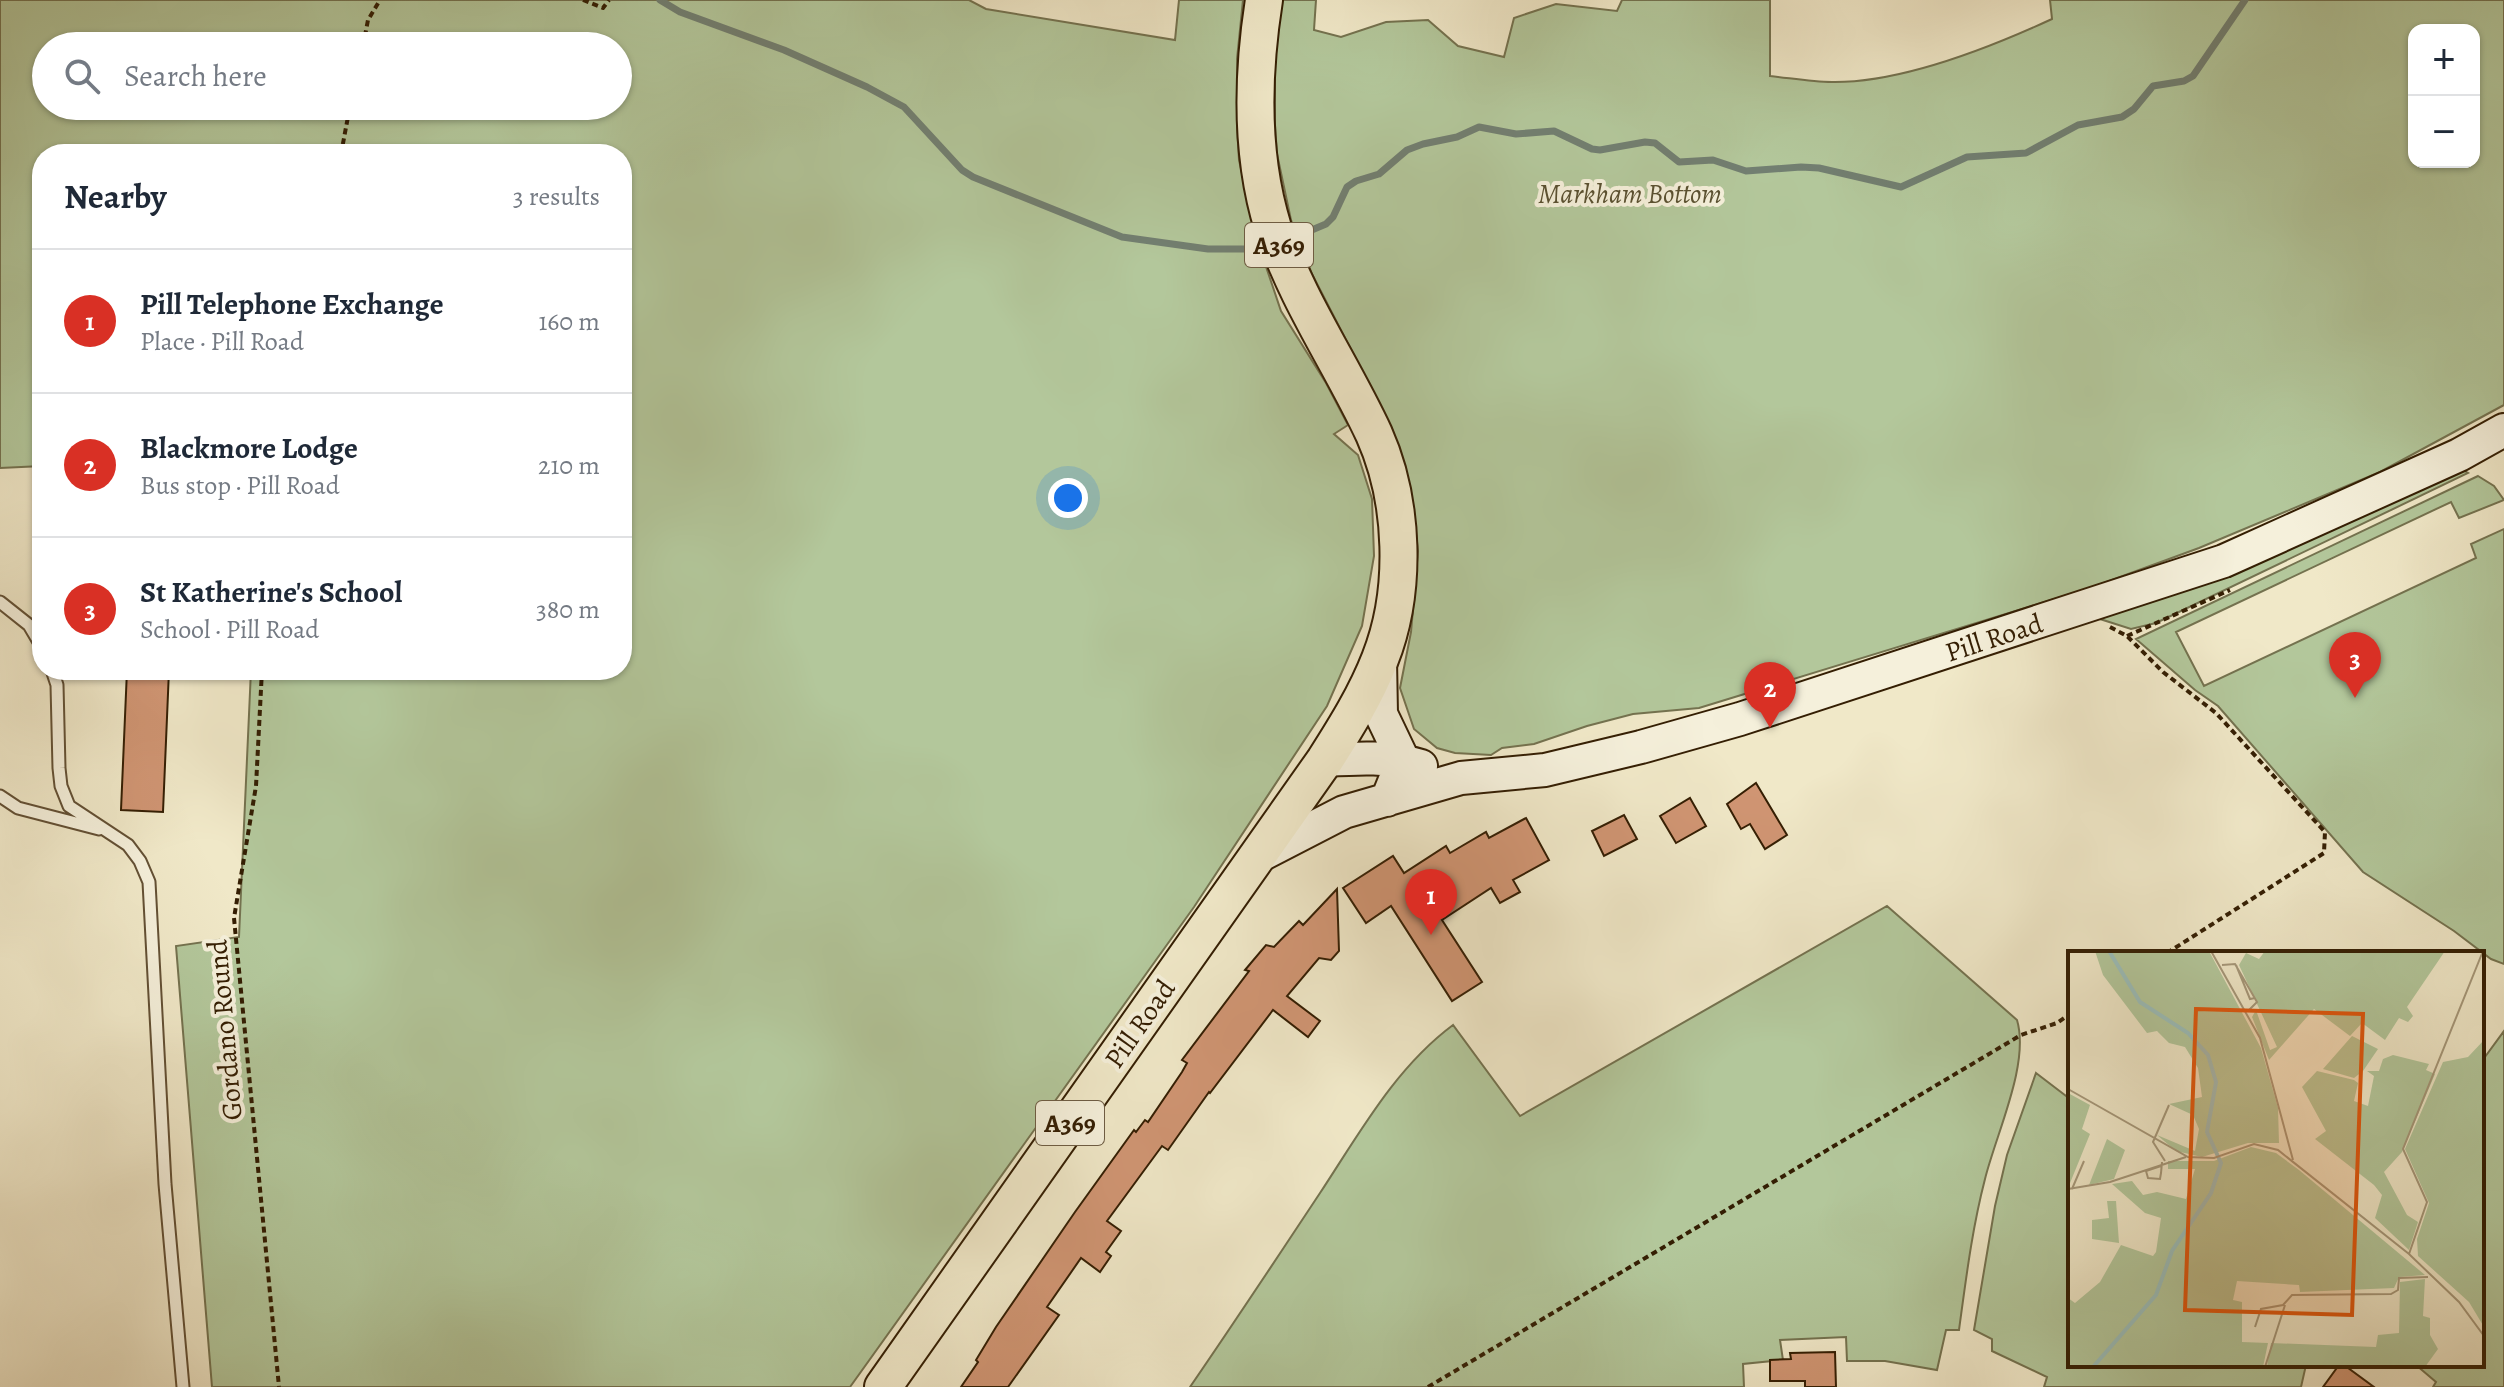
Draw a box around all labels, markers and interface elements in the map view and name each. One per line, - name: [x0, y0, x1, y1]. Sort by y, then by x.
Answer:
- map controls: [2408, 24, 2480, 168]
- button: +: [2408, 24, 2480, 96]
- search box: [32, 32, 632, 120]
- icon: search: [60, 54, 104, 98]
- text: Search here: [124, 56, 267, 96]
- button: −: [2408, 96, 2480, 168]
- text: Nearby: [64, 173, 167, 220]
- park label: Markham Bottom: [1538, 175, 1722, 213]
- text: 3 results: [513, 179, 600, 214]
- road number: A369: [1245, 223, 1313, 267]
- text: Pill Telephone Exchange: [140, 284, 444, 324]
- text: 1: [85, 304, 95, 339]
- text: 160 m: [538, 304, 600, 339]
- text: Place · Pill Road: [140, 324, 304, 359]
- text: Blackmore Lodge: [140, 428, 358, 468]
- text: 2: [84, 448, 96, 483]
- text: 210 m: [538, 448, 600, 483]
- text: Bus stop · Pill Road: [140, 468, 340, 503]
- your location: [1048, 478, 1088, 518]
- text: St Katherine's School: [140, 572, 402, 612]
- text: 3: [84, 592, 96, 627]
- text: 380 m: [536, 592, 600, 627]
- street label: Pill Road: [1940, 604, 2049, 672]
- text: School · Pill Road: [140, 612, 319, 647]
- pin: 3: [2329, 632, 2381, 698]
- pin: 2: [1744, 662, 1796, 728]
- pin: 1: [1405, 869, 1457, 935]
- street label: Gordano Round: [198, 937, 252, 1122]
- inset map: [2068, 951, 2484, 1367]
- street label: Pill Road: [1096, 971, 1185, 1076]
- road number: A369: [1036, 1101, 1104, 1145]

